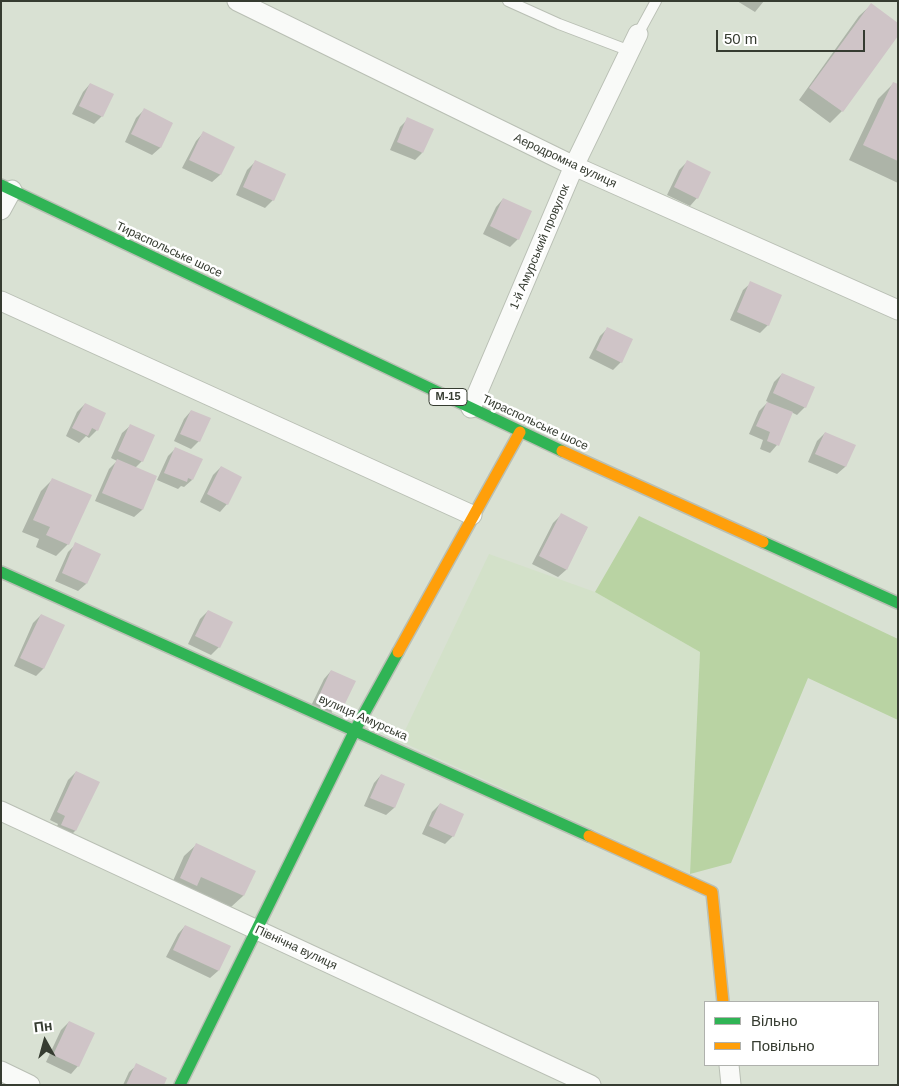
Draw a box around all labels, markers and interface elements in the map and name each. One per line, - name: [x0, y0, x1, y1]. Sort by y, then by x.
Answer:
- scale bar: [719, 20, 868, 52]
- text: 50 m: [724, 30, 757, 47]
- street label: Аеродромна вулиця: [511, 131, 619, 191]
- street label: 1-й Амурський провулок: [507, 182, 573, 312]
- street label: Тираспольське шосе: [114, 219, 224, 281]
- road number: М-15: [429, 388, 467, 406]
- street label: Тираспольське шосе: [480, 392, 590, 454]
- street label: вулиця Амурська: [316, 692, 410, 744]
- street label: Північна вулиця: [253, 923, 339, 973]
- legend: [704, 1001, 879, 1066]
- text: Вільно: [751, 1012, 798, 1029]
- north arrow: [20, 1016, 70, 1066]
- text: Пн: [33, 1017, 53, 1035]
- text: Повільно: [751, 1037, 815, 1054]

